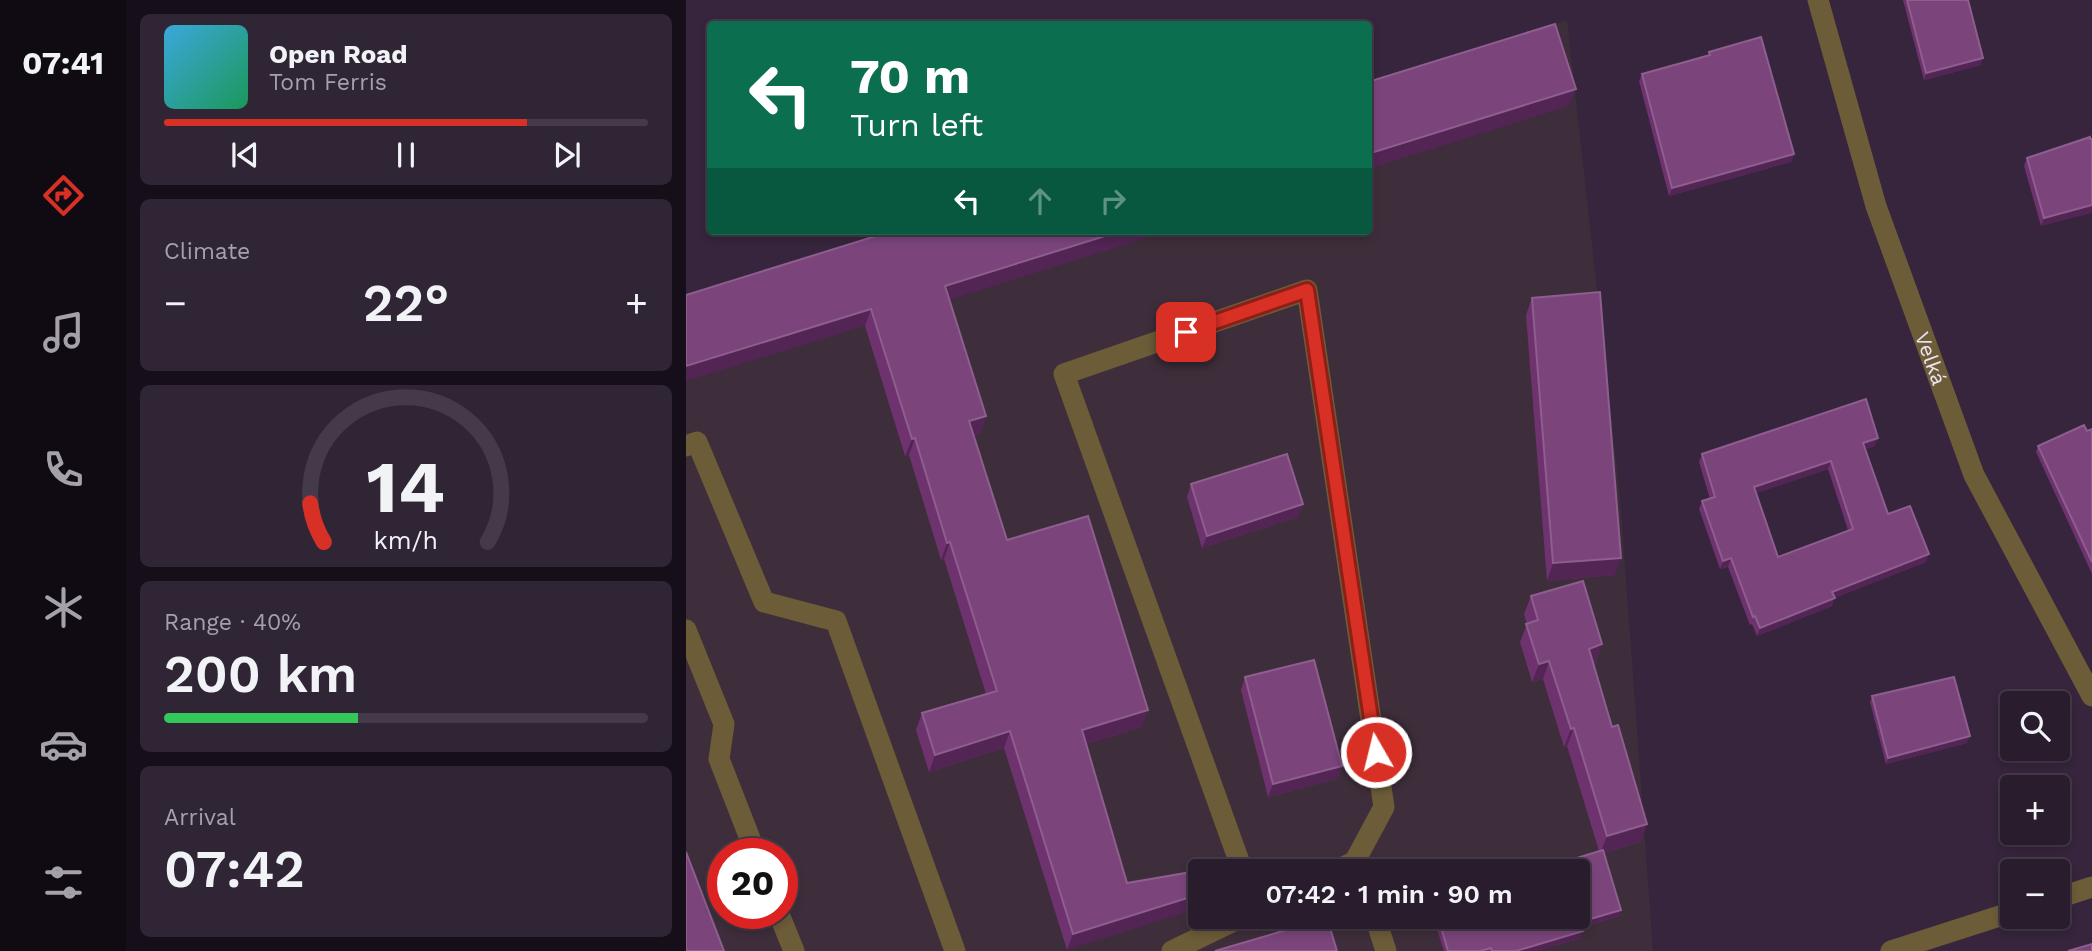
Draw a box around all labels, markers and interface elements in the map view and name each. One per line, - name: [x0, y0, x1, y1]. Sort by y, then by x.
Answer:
- text: Open Road: [269, 39, 407, 69]
- text: 07:41: [22, 44, 104, 82]
- text: 70 m: [850, 47, 970, 105]
- icon: left: [735, 49, 826, 140]
- text: Tom Ferris: [269, 69, 387, 96]
- text: Turn left: [850, 106, 983, 144]
- icon: previous: [226, 136, 264, 174]
- icon: pause: [387, 136, 425, 174]
- icon: next: [548, 136, 586, 174]
- icon: directions: [39, 171, 88, 220]
- icon: left: [948, 182, 986, 220]
- icon: ahead: [1021, 182, 1059, 220]
- icon: right: [1094, 182, 1132, 220]
- text: Climate: [164, 238, 250, 265]
- text: 22°: [363, 273, 449, 334]
- text: −: [164, 281, 187, 325]
- text: +: [625, 281, 648, 325]
- pin: [1156, 302, 1216, 362]
- icon: music: [39, 308, 88, 357]
- icon: arrive: [1167, 313, 1205, 351]
- street label: Velká: [1910, 328, 1953, 388]
- text: 14: [367, 444, 445, 530]
- icon: phone: [39, 445, 88, 494]
- text: km/h: [374, 525, 438, 554]
- icon: climate: [39, 583, 88, 632]
- text: Range · 40%: [164, 609, 301, 636]
- text: 200 km: [164, 644, 357, 705]
- map controls: [2000, 691, 2070, 929]
- button: search: [2000, 691, 2070, 761]
- position arrow: [1339, 715, 1413, 789]
- icon: car: [39, 720, 88, 769]
- button: +: [2000, 775, 2070, 845]
- text: Arrival: [164, 804, 236, 831]
- speed limit sign: 20: [707, 838, 798, 929]
- text: 07:42: [164, 839, 305, 900]
- icon: filters: [39, 858, 88, 907]
- button: −: [2000, 859, 2070, 929]
- text: 07:42 · 1 min · 90 m: [1265, 879, 1513, 909]

